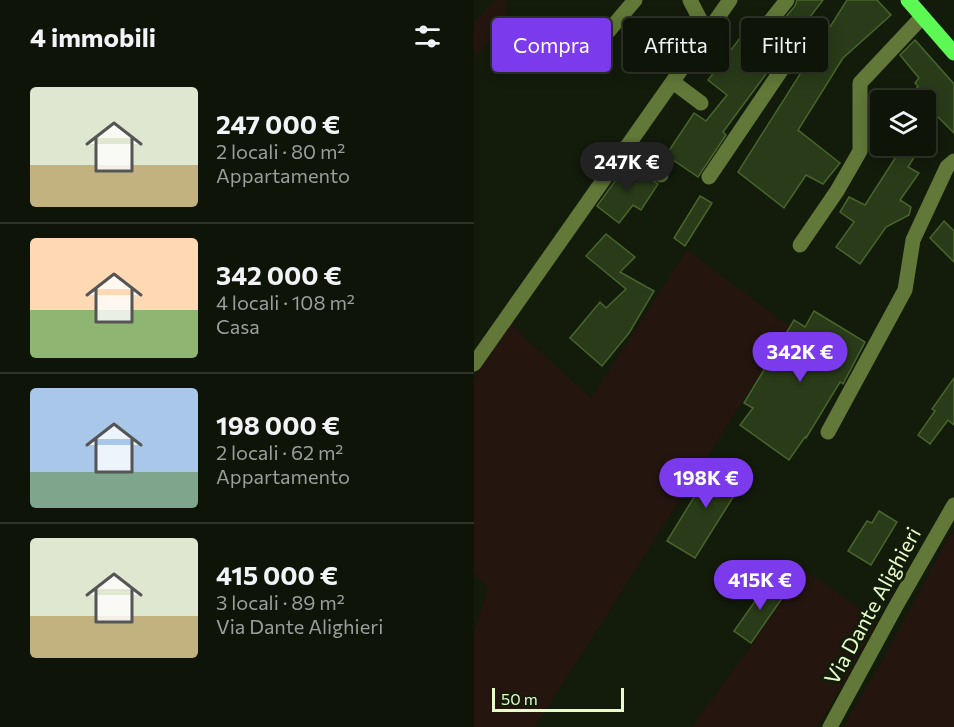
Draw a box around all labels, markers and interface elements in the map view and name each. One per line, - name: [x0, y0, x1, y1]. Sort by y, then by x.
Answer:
- chip: Compra: [492, 18, 611, 72]
- chip: Affitta: [623, 18, 729, 72]
- chip: Filtri: [741, 18, 828, 72]
- icon: filters: [411, 20, 444, 53]
- text: 4 immobili: [30, 21, 156, 52]
- map controls: [870, 90, 936, 156]
- button: layers: [870, 90, 936, 156]
- text: 247 000 €: [216, 108, 340, 139]
- icon: home: [78, 111, 150, 183]
- text: 2 locali · 80 m²: [216, 139, 345, 163]
- pin: 247K €: [578, 142, 676, 193]
- text: 247K €: [594, 149, 660, 173]
- text: Appartamento: [216, 163, 350, 187]
- text: 342 000 €: [216, 259, 342, 290]
- icon: home: [78, 262, 150, 334]
- text: 4 locali · 108 m²: [216, 290, 355, 314]
- text: Casa: [216, 314, 260, 338]
- pin: 342K €: [751, 332, 849, 383]
- text: 342K €: [766, 339, 834, 363]
- text: 198 000 €: [216, 409, 340, 440]
- icon: home: [78, 412, 150, 484]
- text: 2 locali · 62 m²: [216, 440, 343, 464]
- pin: 198K €: [657, 458, 755, 509]
- text: Appartamento: [216, 464, 350, 488]
- text: 198K €: [673, 465, 739, 489]
- street label: Via Dante Alighieri: [818, 522, 925, 688]
- text: 415 000 €: [216, 559, 338, 590]
- pin: 415K €: [711, 560, 809, 611]
- icon: home: [78, 562, 150, 634]
- text: 415K €: [728, 567, 792, 591]
- text: 3 locali · 89 m²: [216, 590, 345, 614]
- text: Via Dante Alighieri: [216, 614, 383, 638]
- scale bar: [492, 685, 624, 712]
- text: 50 m: [501, 689, 538, 708]

